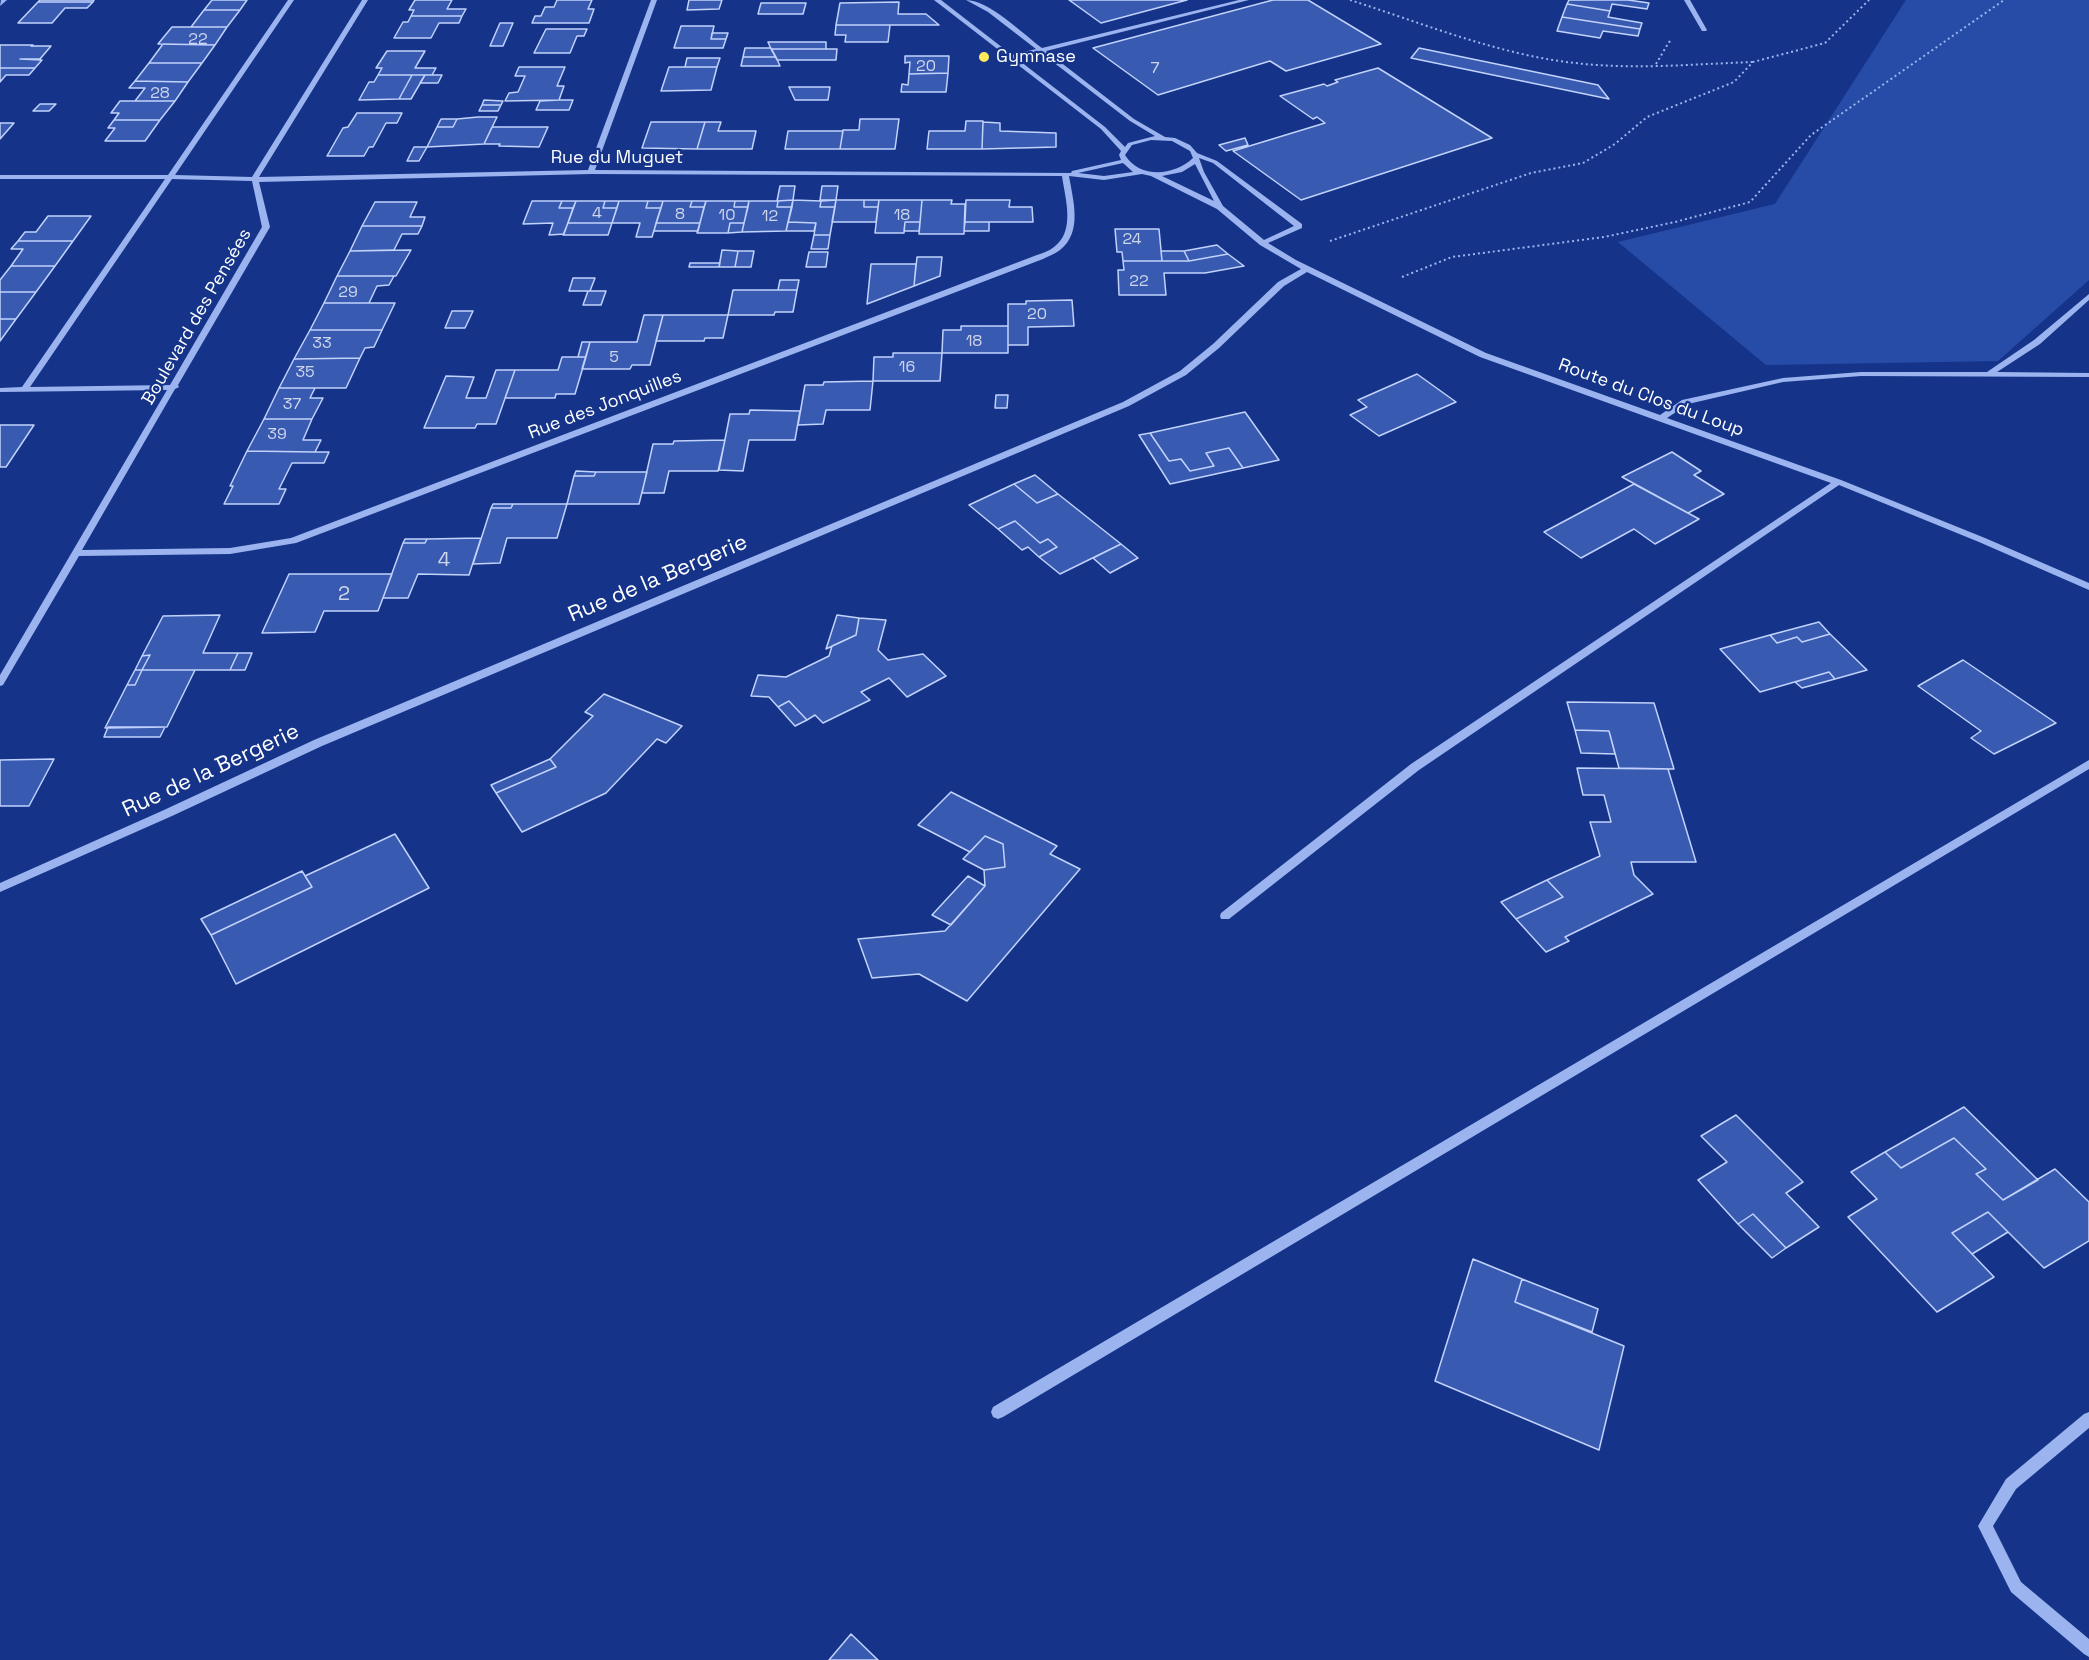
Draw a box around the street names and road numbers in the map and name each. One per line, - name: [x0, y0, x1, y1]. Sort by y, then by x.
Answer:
- street label: Rue du Muguet: [551, 147, 683, 169]
- street label: Boulevard des Pensées: [138, 225, 256, 409]
- street label: Route du Clos du Loup: [1555, 354, 1747, 442]
- street label: Rue des Jonquilles: [525, 366, 685, 444]
- street label: Rue de la Bergerie: [565, 529, 751, 629]
- street label: Rue de la Bergerie: [118, 718, 304, 824]

